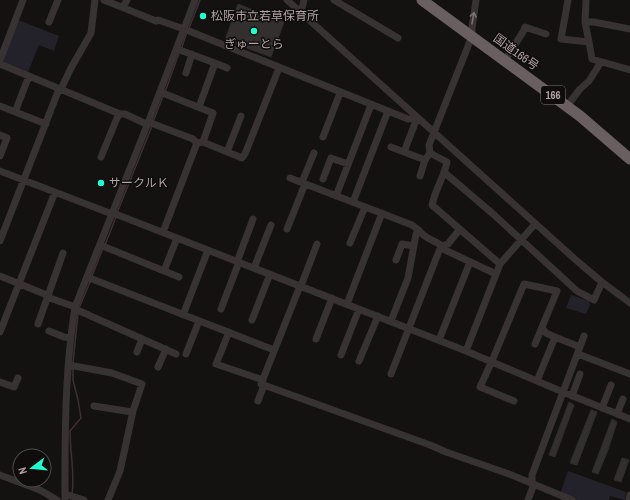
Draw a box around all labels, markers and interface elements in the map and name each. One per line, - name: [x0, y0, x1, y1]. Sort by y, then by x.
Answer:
- place label: 松阪市立若草保育所: [211, 8, 319, 24]
- marker: 松阪市立若草保育所: [198, 11, 208, 21]
- one-way arrow: [469, 12, 477, 25]
- marker: ぎゅーとら: [249, 26, 259, 36]
- street label: 国道166号: [490, 30, 542, 74]
- place label: ぎゅーとら: [224, 36, 284, 52]
- road number: 166: [541, 86, 565, 104]
- place label: サークルＫ: [109, 175, 169, 191]
- marker: サークルＫ: [96, 178, 106, 188]
- north arrow: [12, 448, 52, 488]
- text: N: [15, 466, 30, 476]

